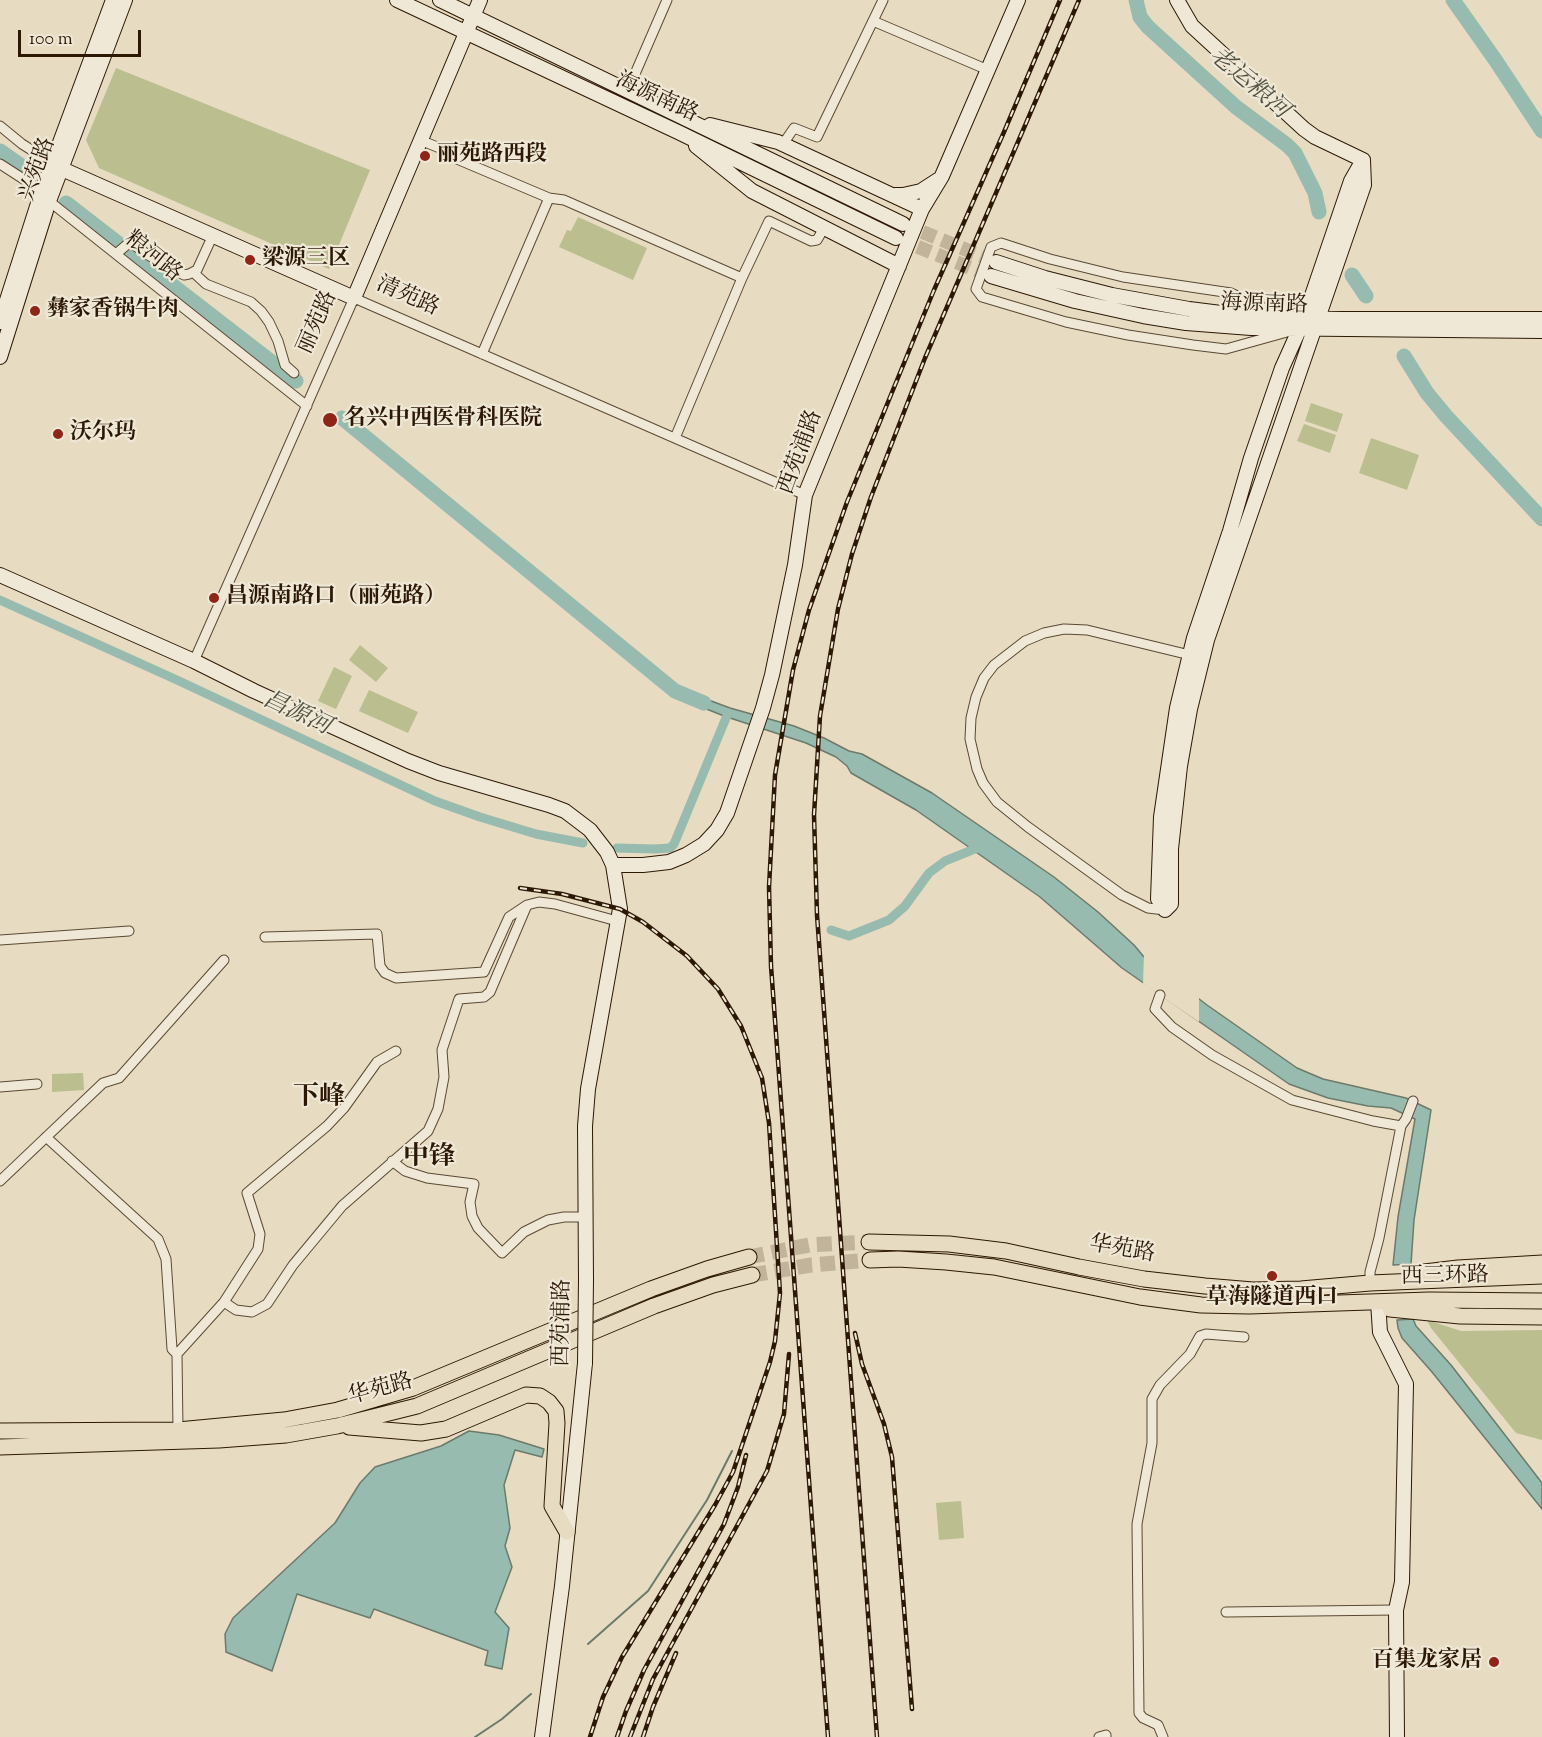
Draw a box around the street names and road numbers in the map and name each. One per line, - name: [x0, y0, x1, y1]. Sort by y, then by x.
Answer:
- street label: 海源南路: [611, 68, 701, 130]
- street label: 兴苑路: [15, 134, 63, 206]
- street label: 粮河路: [118, 227, 186, 289]
- street label: 清苑路: [371, 273, 443, 323]
- street label: 丽苑路: [294, 287, 344, 359]
- street label: 海源南路: [1220, 291, 1308, 321]
- street label: 西苑浦路: [775, 407, 829, 499]
- street label: 华苑路: [1087, 1232, 1157, 1270]
- street label: 西三环路: [1401, 1264, 1489, 1292]
- street label: 西苑浦路: [550, 1279, 578, 1367]
- street label: 华苑路: [346, 1370, 416, 1412]

